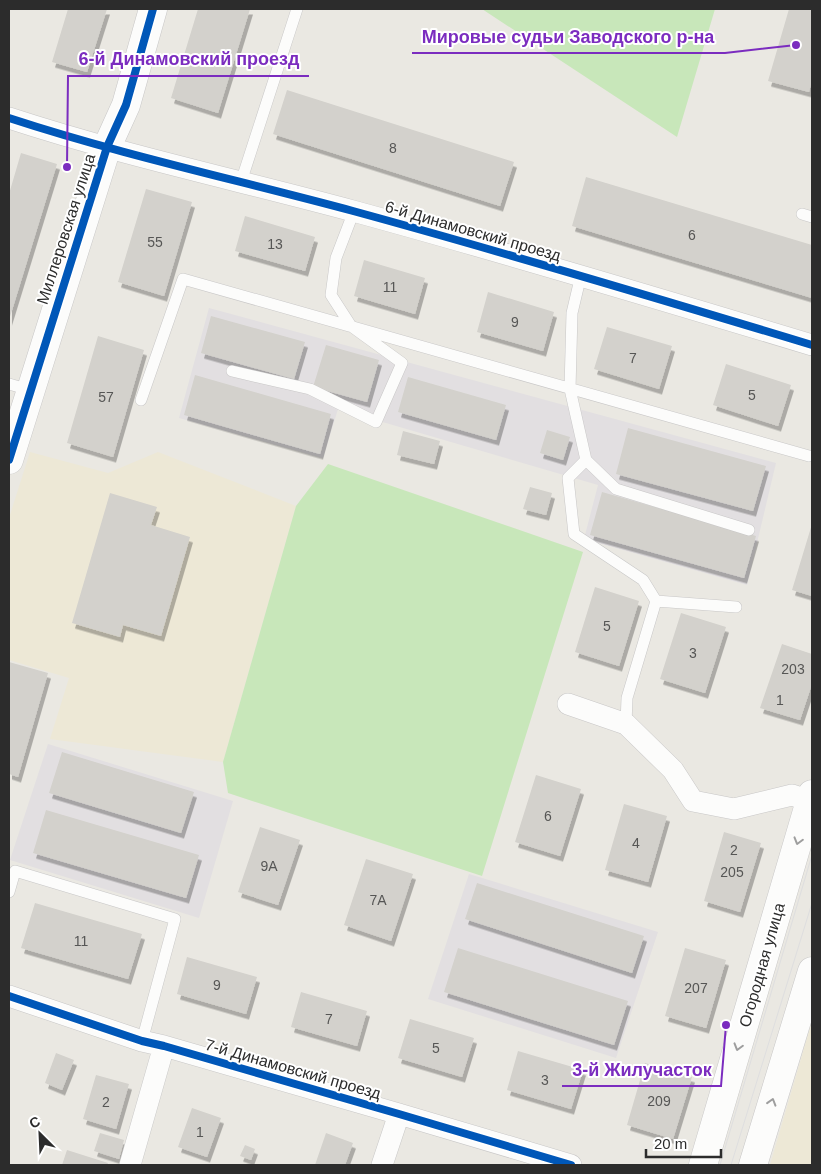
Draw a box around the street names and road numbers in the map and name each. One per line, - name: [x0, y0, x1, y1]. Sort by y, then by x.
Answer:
- street label: Миллеровская улица: [34, 151, 98, 306]
- street label: 6-й Динамовский проезд: [383, 198, 563, 264]
- street label: Огородная улица: [736, 901, 788, 1029]
- street label: 7-й Динамовский проезд: [203, 1036, 383, 1102]

